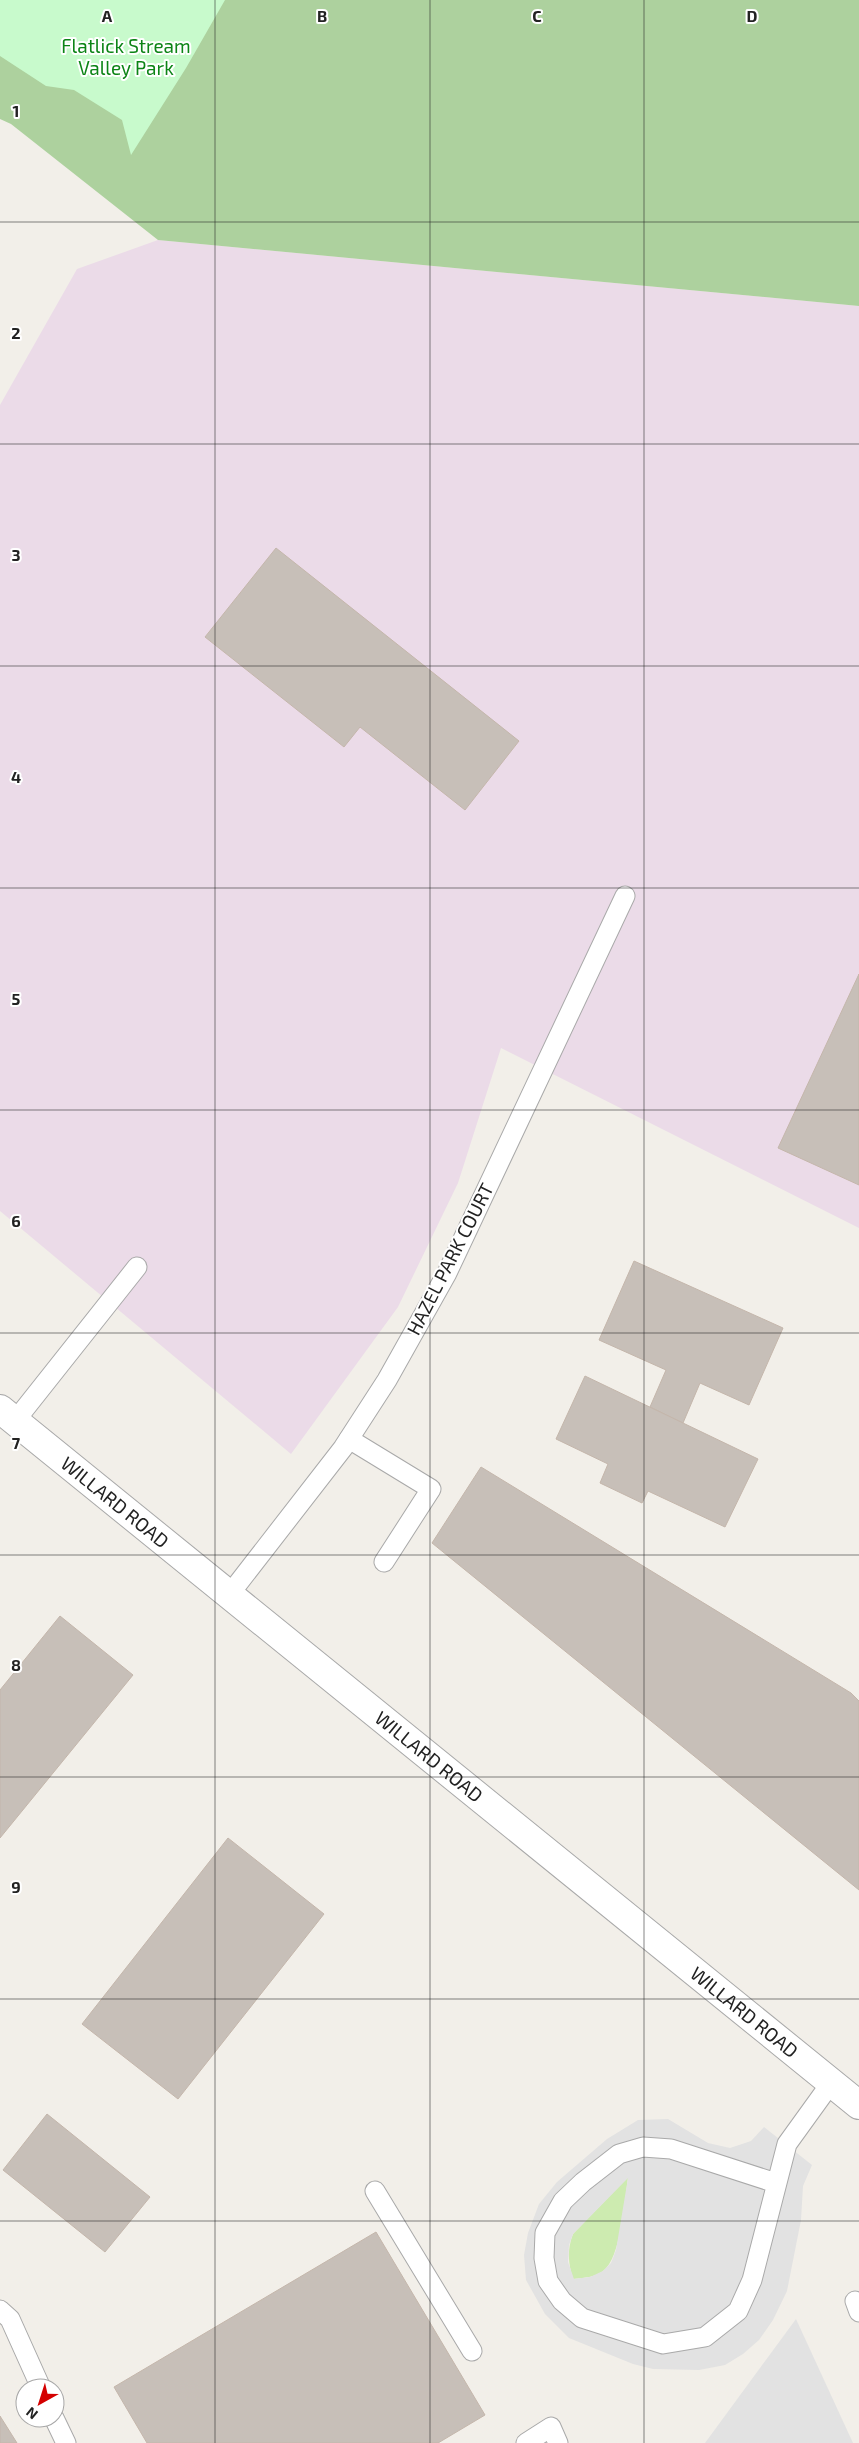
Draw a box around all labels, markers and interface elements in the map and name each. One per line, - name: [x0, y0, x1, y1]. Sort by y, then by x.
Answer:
- text: A: [102, 6, 113, 25]
- text: B: [317, 6, 327, 25]
- text: C: [532, 6, 542, 25]
- text: D: [747, 6, 758, 25]
- park label: Flatlick Stream Valley Park: [61, 34, 191, 79]
- text: 1: [13, 101, 19, 120]
- text: 2: [11, 323, 21, 342]
- text: 3: [11, 545, 21, 564]
- text: 4: [11, 767, 21, 786]
- text: 5: [12, 989, 21, 1008]
- street label: HAZEL PARK COURT: [401, 1179, 498, 1339]
- text: 6: [11, 1211, 21, 1230]
- text: 7: [12, 1433, 21, 1452]
- street label: WILLARD ROAD: [57, 1451, 174, 1552]
- text: 8: [11, 1655, 21, 1674]
- street label: WILLARD ROAD: [371, 1706, 488, 1807]
- text: 9: [11, 1877, 21, 1896]
- street label: WILLARD ROAD: [686, 1961, 803, 2062]
- north arrow: [15, 2378, 65, 2428]
- text: N: [22, 2404, 41, 2423]

